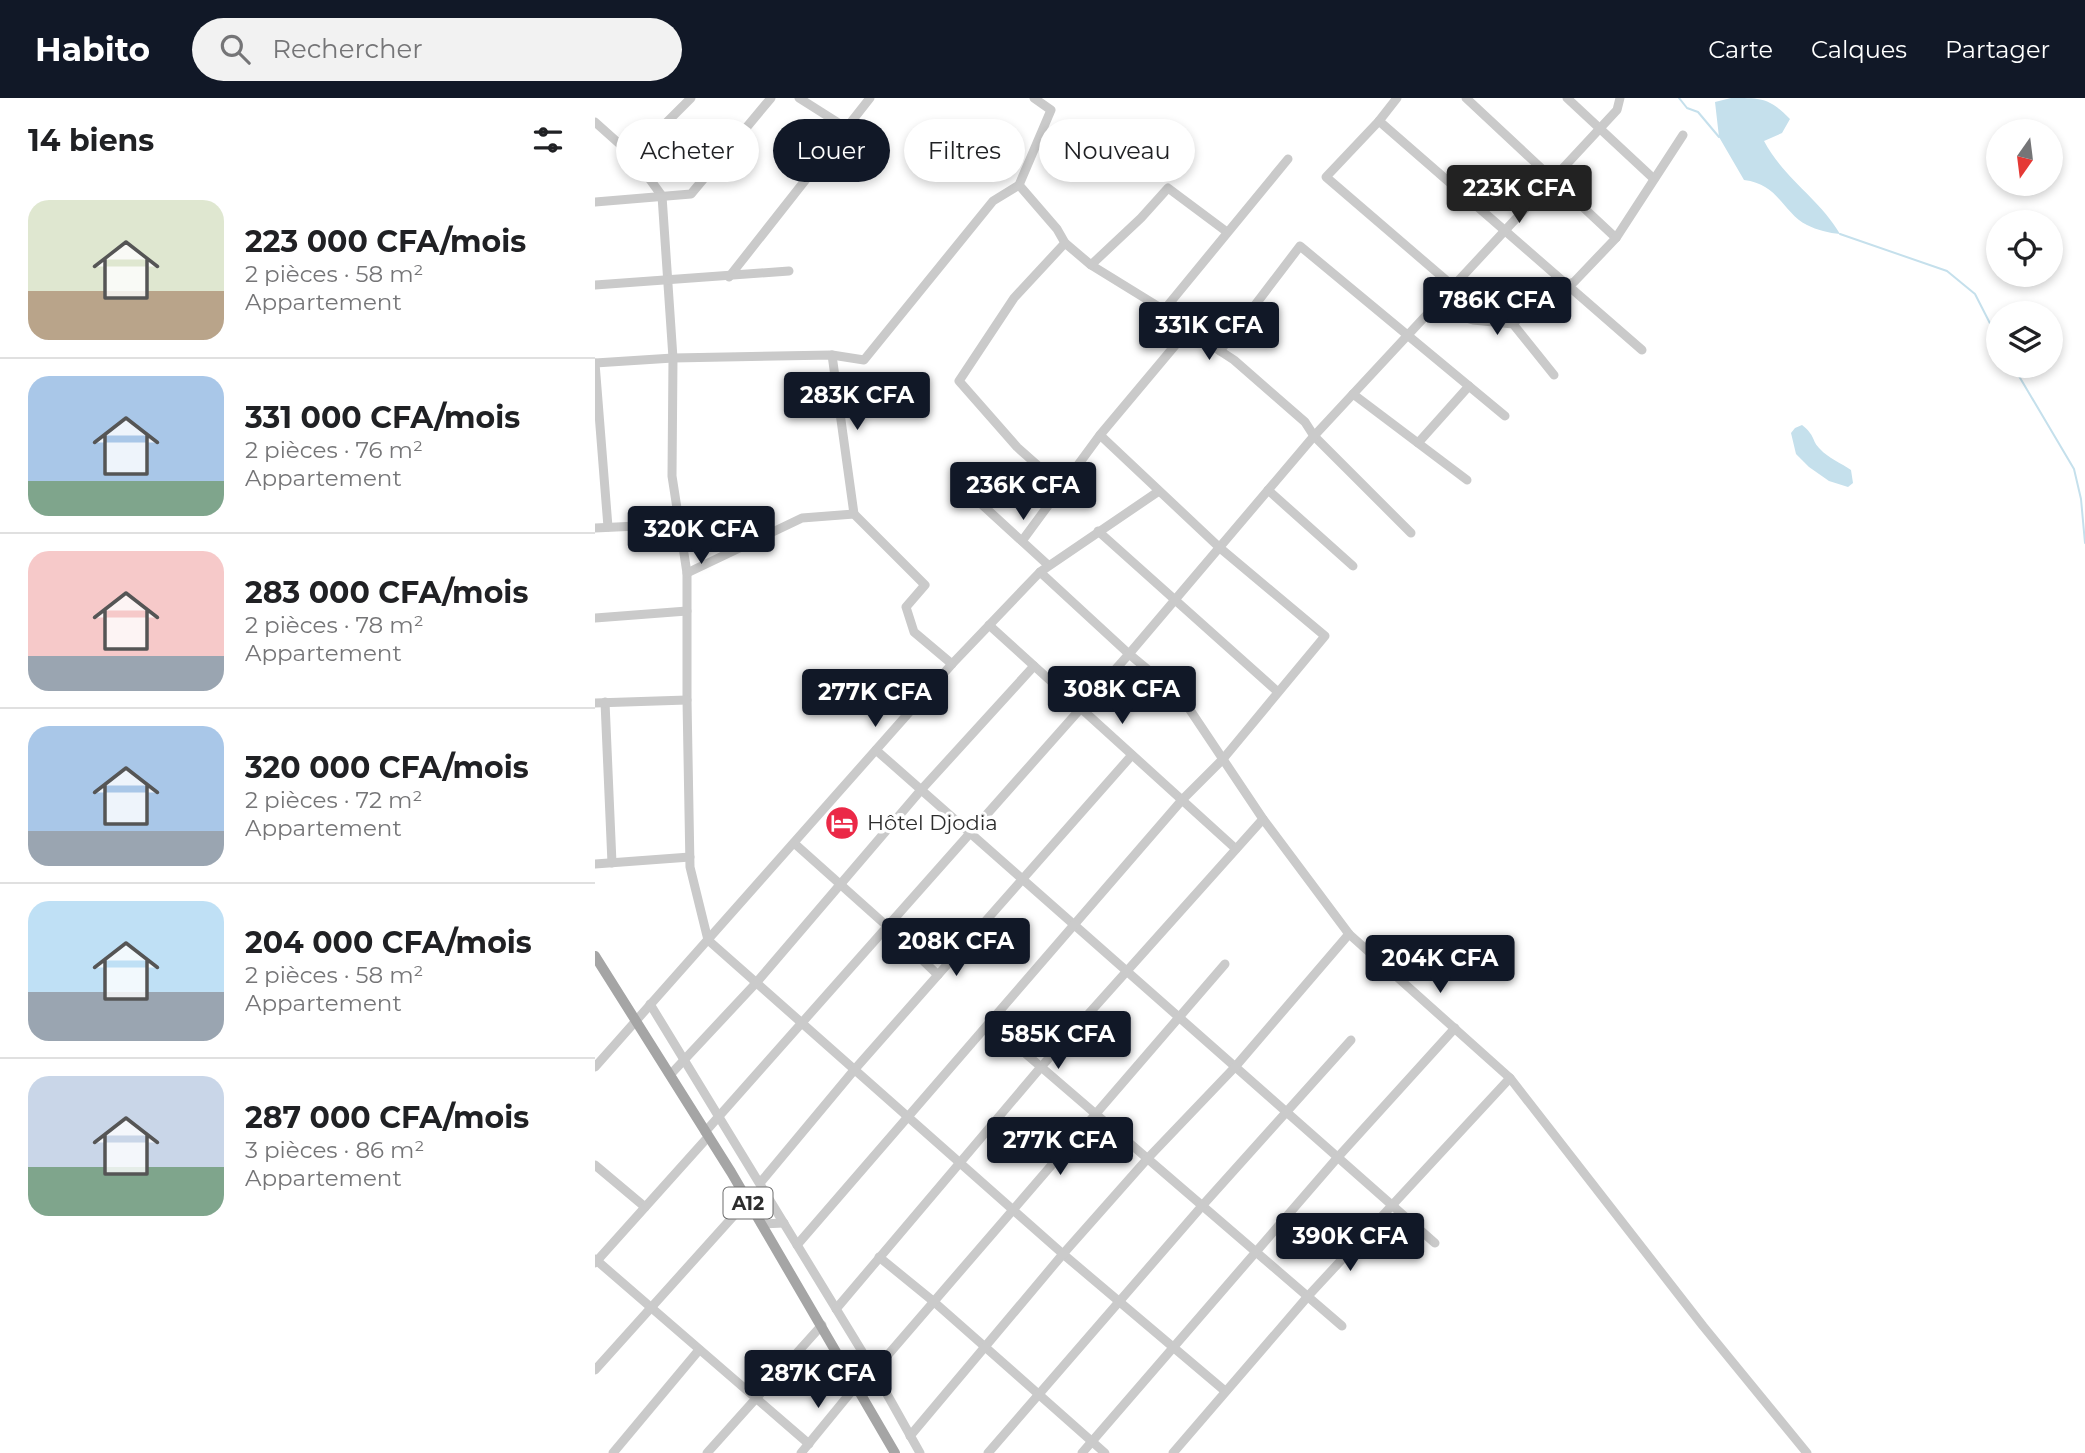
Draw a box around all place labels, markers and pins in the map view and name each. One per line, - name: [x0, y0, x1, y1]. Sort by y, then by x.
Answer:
- pin: 223K CFA: [1447, 166, 1591, 225]
- pin: 786K CFA: [1425, 278, 1569, 337]
- pin: 331K CFA: [1137, 302, 1281, 362]
- pin: 283K CFA: [785, 372, 929, 432]
- pin: 236K CFA: [951, 462, 1095, 522]
- pin: 320K CFA: [629, 506, 773, 566]
- pin: 308K CFA: [1050, 666, 1194, 726]
- pin: 277K CFA: [803, 670, 947, 729]
- hotel icon: Hôtel Djodia: [823, 804, 861, 842]
- place label: Hôtel Djodia: [867, 810, 998, 835]
- pin: 208K CFA: [884, 918, 1028, 978]
- pin: 204K CFA: [1368, 936, 1512, 995]
- pin: 585K CFA: [986, 1012, 1130, 1071]
- pin: 277K CFA: [988, 1118, 1132, 1177]
- pin: 390K CFA: [1278, 1214, 1422, 1273]
- pin: 287K CFA: [746, 1350, 890, 1410]

